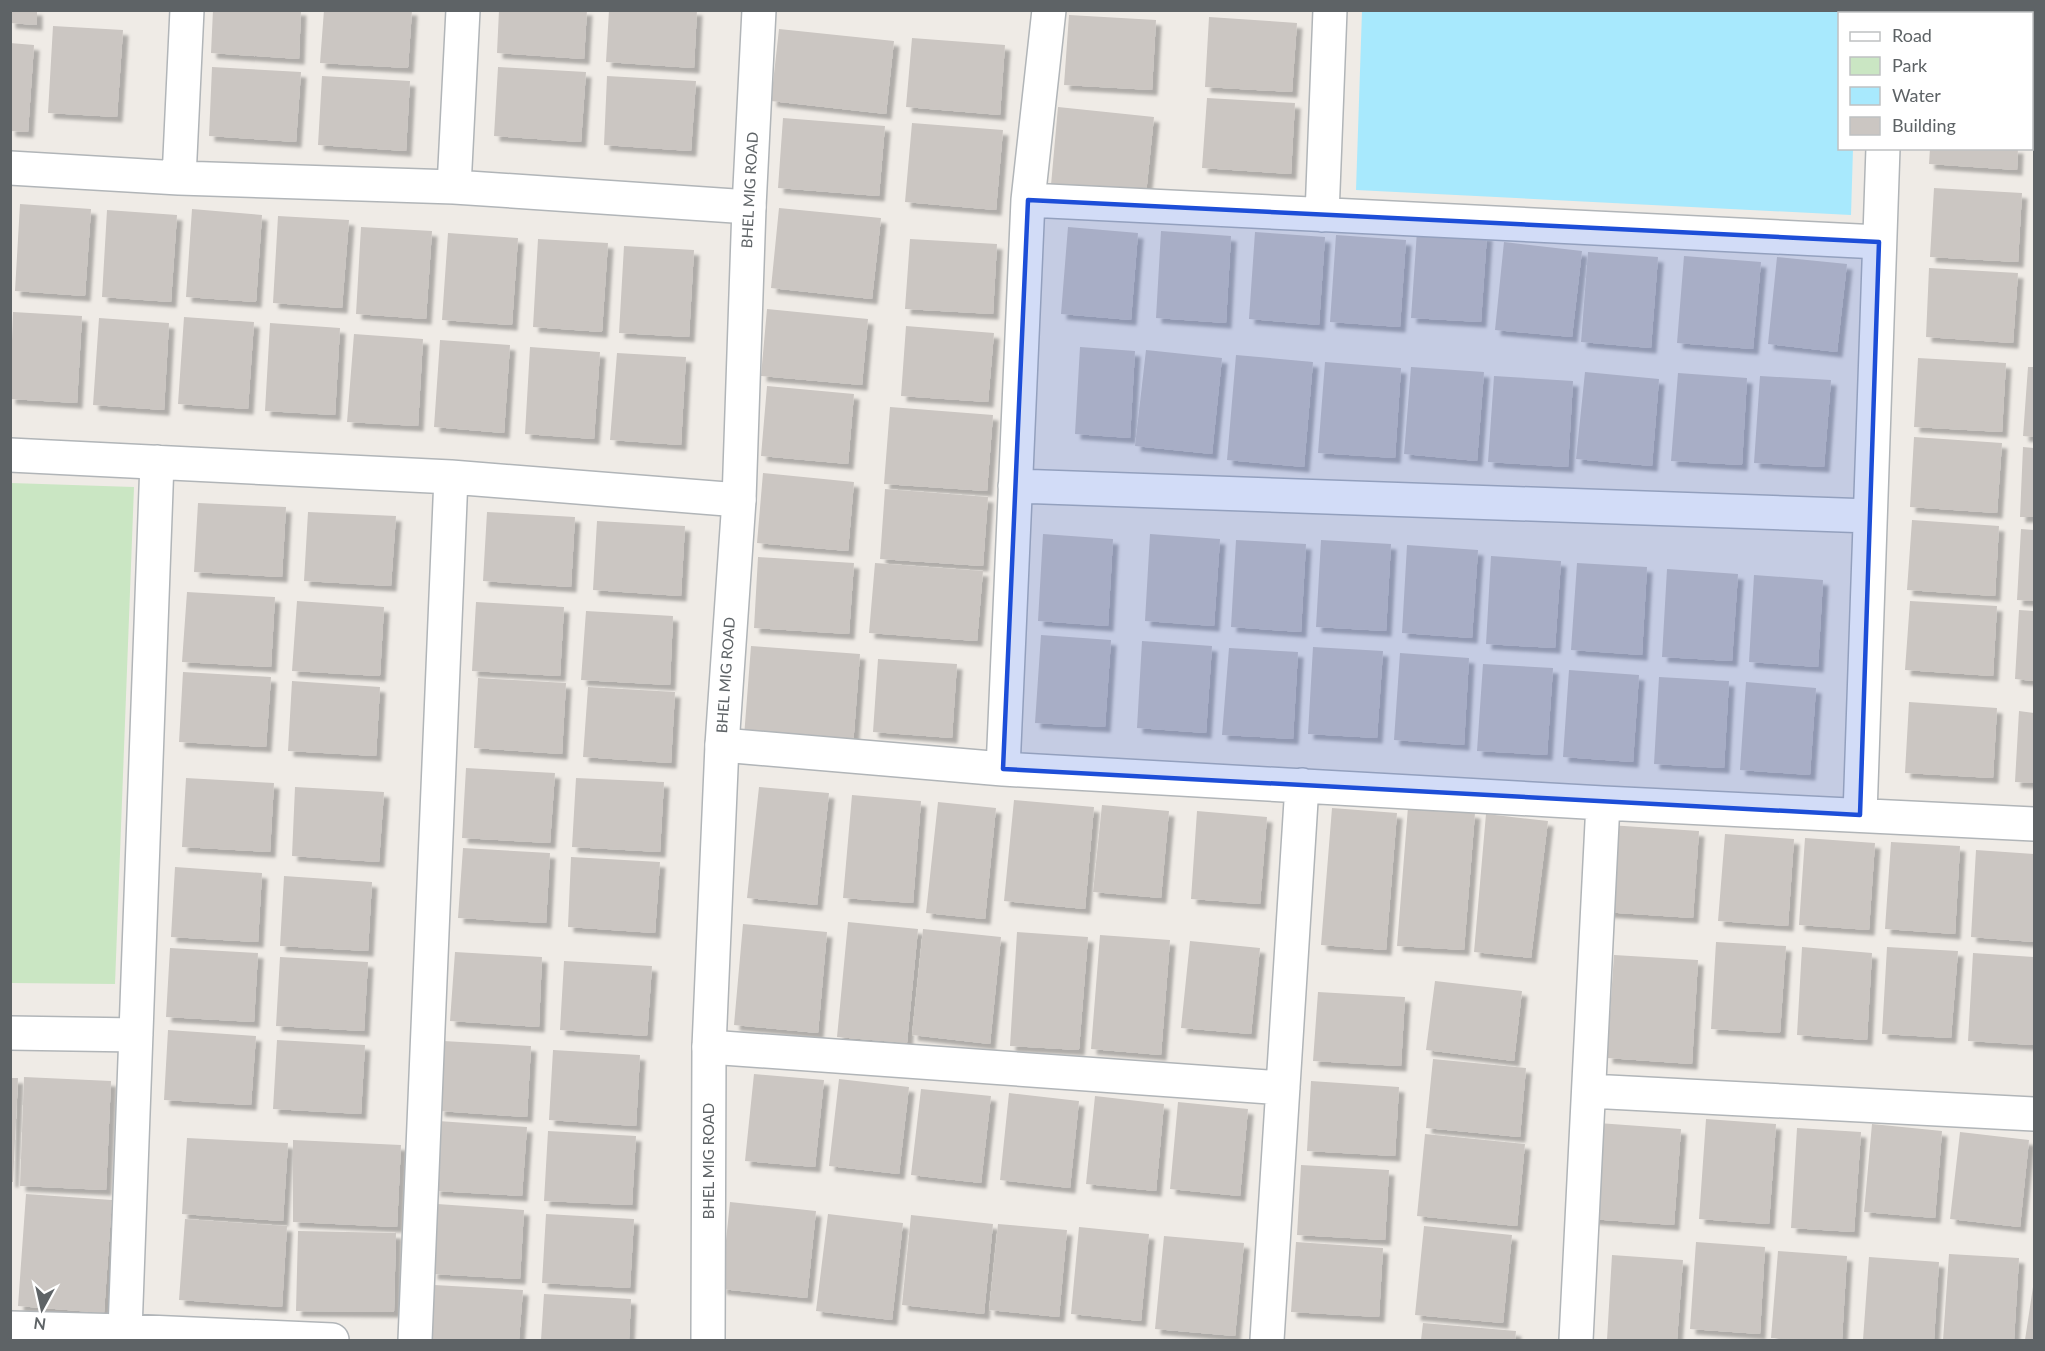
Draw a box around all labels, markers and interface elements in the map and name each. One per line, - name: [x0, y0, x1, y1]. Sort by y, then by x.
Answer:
- legend: [1838, 12, 2033, 150]
- text: Road: [1892, 24, 1932, 46]
- text: Park: [1892, 54, 1928, 76]
- text: Water: [1892, 84, 1941, 106]
- text: Building: [1892, 114, 1956, 136]
- street label: BHEL MIG ROAD: [737, 131, 761, 249]
- street label: BHEL MIG ROAD: [712, 616, 738, 734]
- street label: BHEL MIG ROAD: [699, 1103, 717, 1219]
- north arrow: [12, 1279, 72, 1339]
- text: N: [32, 1314, 47, 1335]

